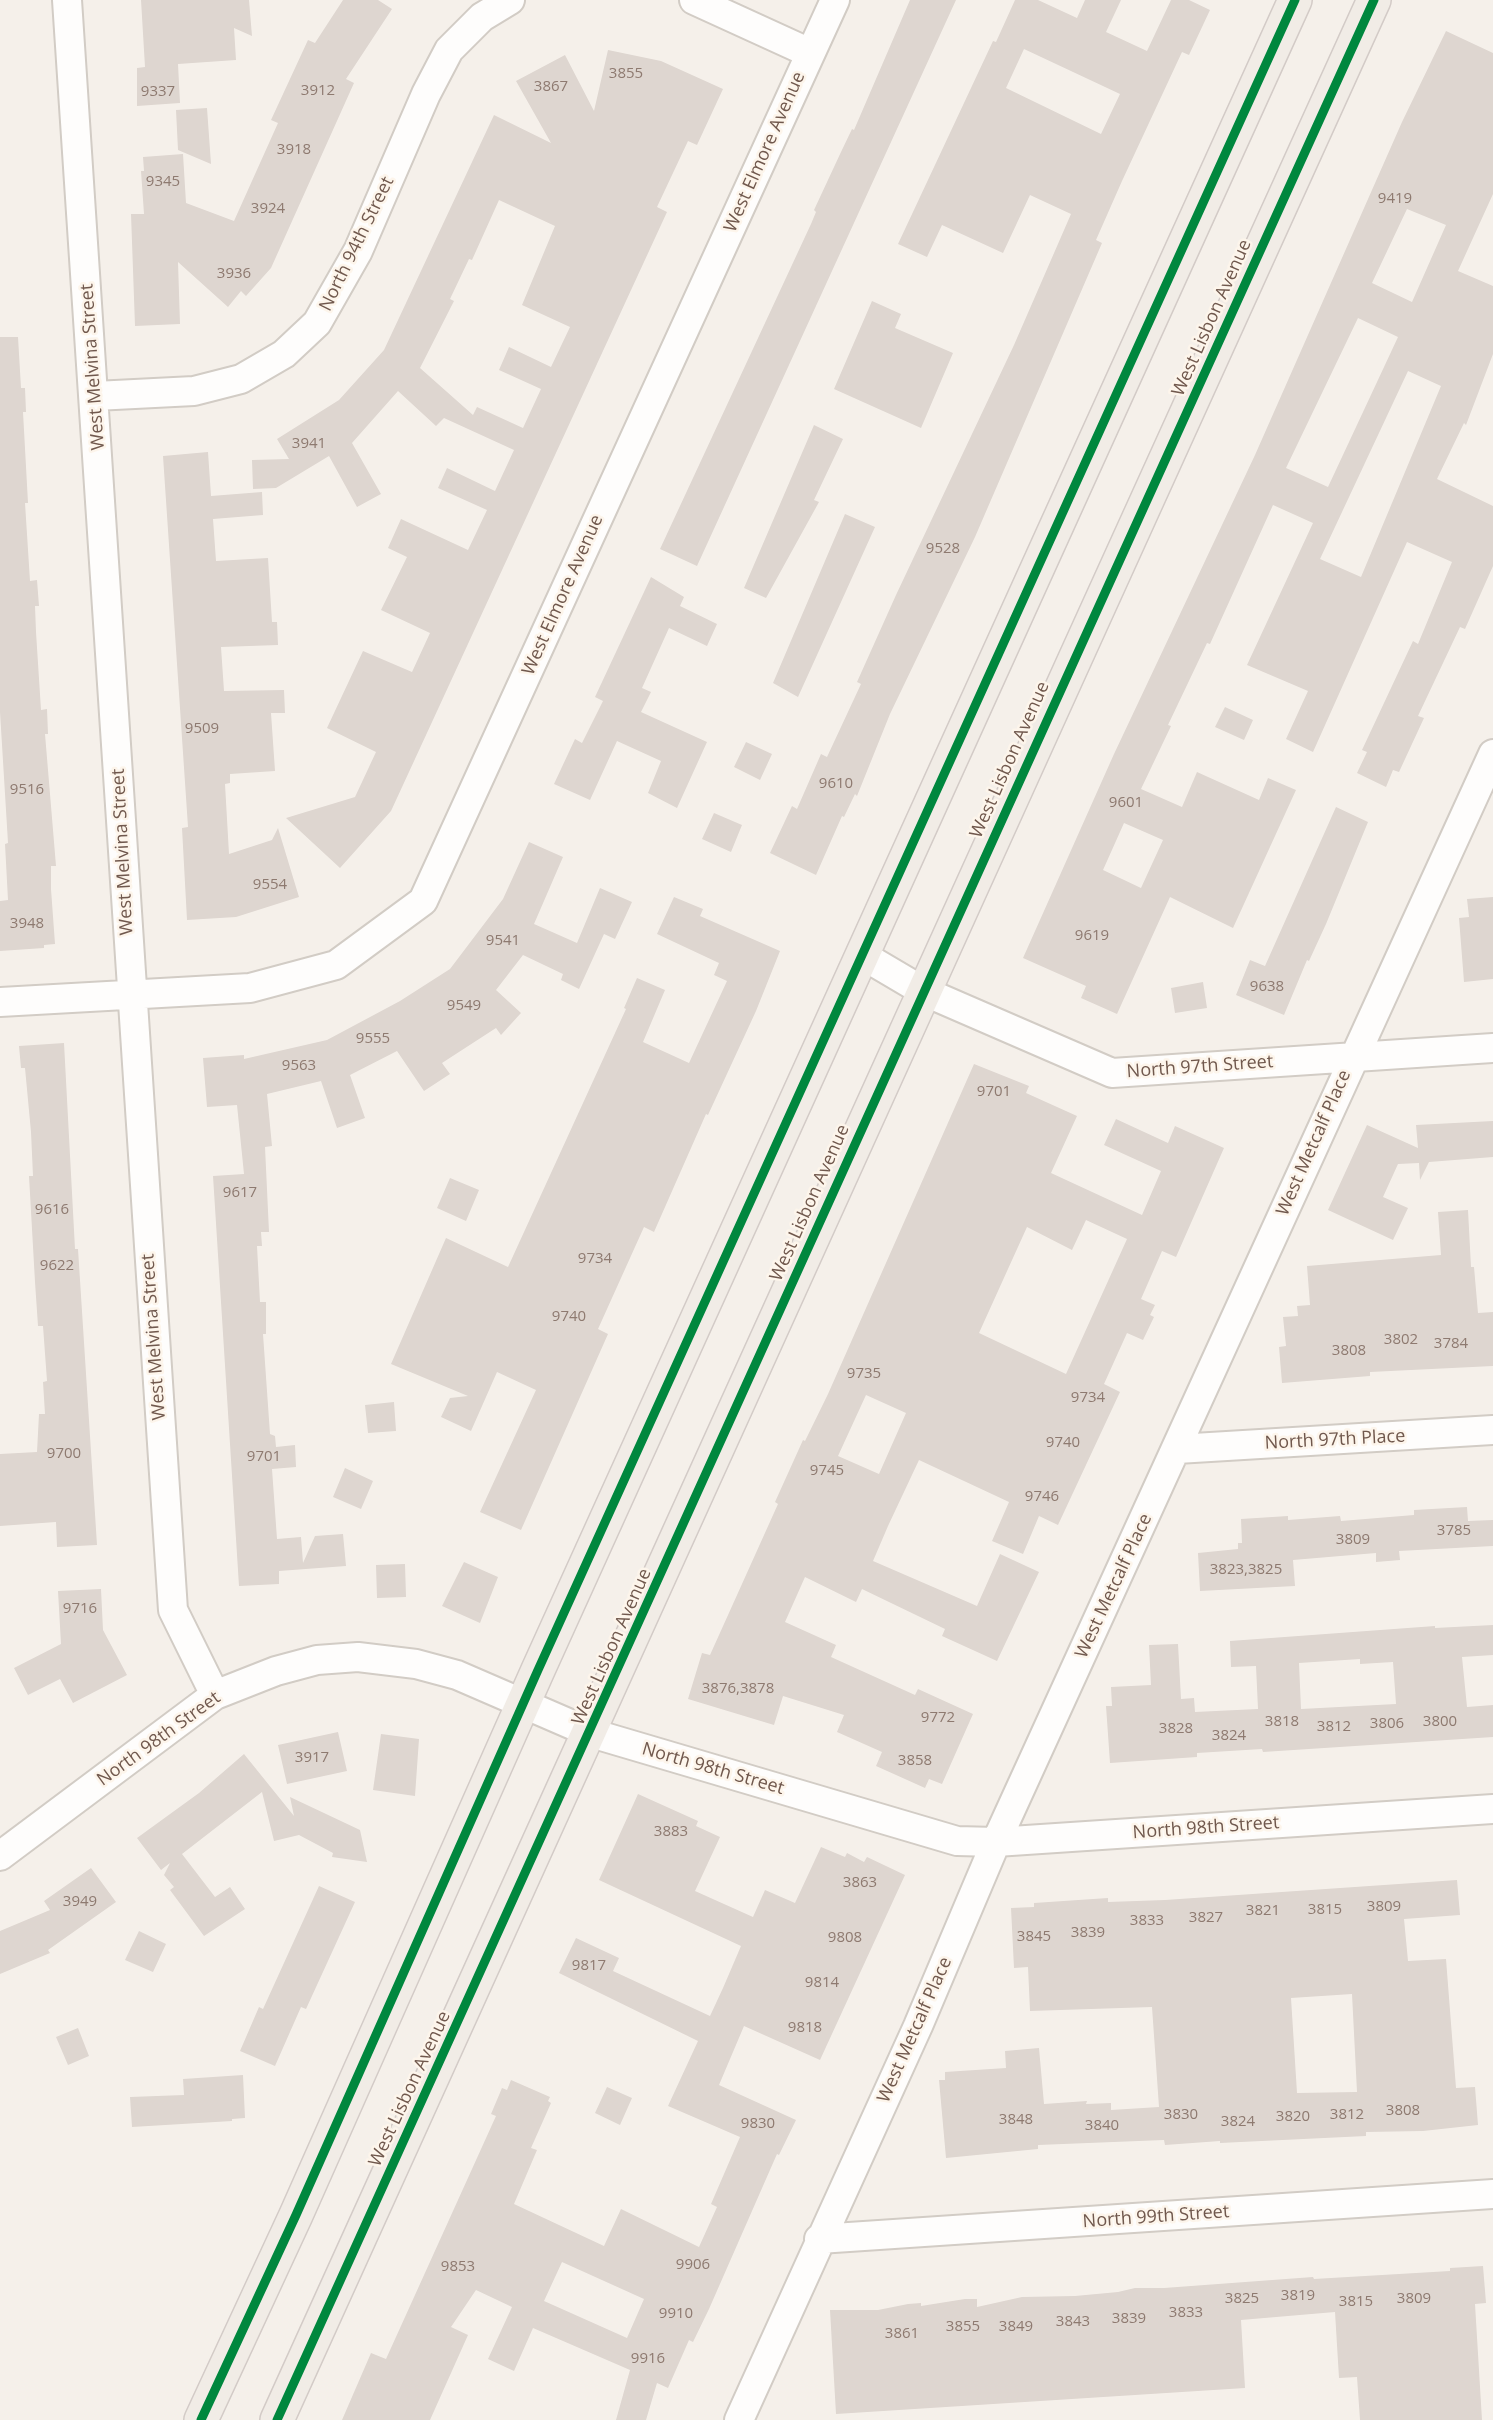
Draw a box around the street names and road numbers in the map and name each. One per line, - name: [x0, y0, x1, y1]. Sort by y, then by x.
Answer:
- street label: West Elmore Avenue: [720, 68, 810, 236]
- street label: North 94th Street: [315, 173, 399, 315]
- street label: West Lisbon Avenue: [1168, 236, 1256, 400]
- street label: West Melvina Street: [76, 283, 110, 451]
- street label: West Elmore Avenue: [518, 511, 608, 679]
- street label: West Lisbon Avenue: [966, 678, 1054, 842]
- street label: West Melvina Street: [108, 768, 138, 936]
- street label: North 97th Street: [1126, 1051, 1274, 1083]
- street label: West Metcalf Place: [1272, 1067, 1356, 1219]
- street label: West Lisbon Avenue: [766, 1121, 854, 1285]
- street label: West Melvina Street: [137, 1253, 171, 1421]
- street label: North 97th Place: [1264, 1426, 1406, 1454]
- street label: West Metcalf Place: [1071, 1510, 1157, 1662]
- street label: West Lisbon Avenue: [568, 1565, 656, 1729]
- street label: North 98th Street: [93, 1687, 225, 1791]
- street label: North 98th Street: [639, 1738, 787, 1800]
- street label: North 98th Street: [1132, 1812, 1280, 1844]
- street label: West Metcalf Place: [873, 1954, 957, 2106]
- street label: West Lisbon Avenue: [364, 2008, 456, 2170]
- street label: North 99th Street: [1082, 2201, 1230, 2233]

